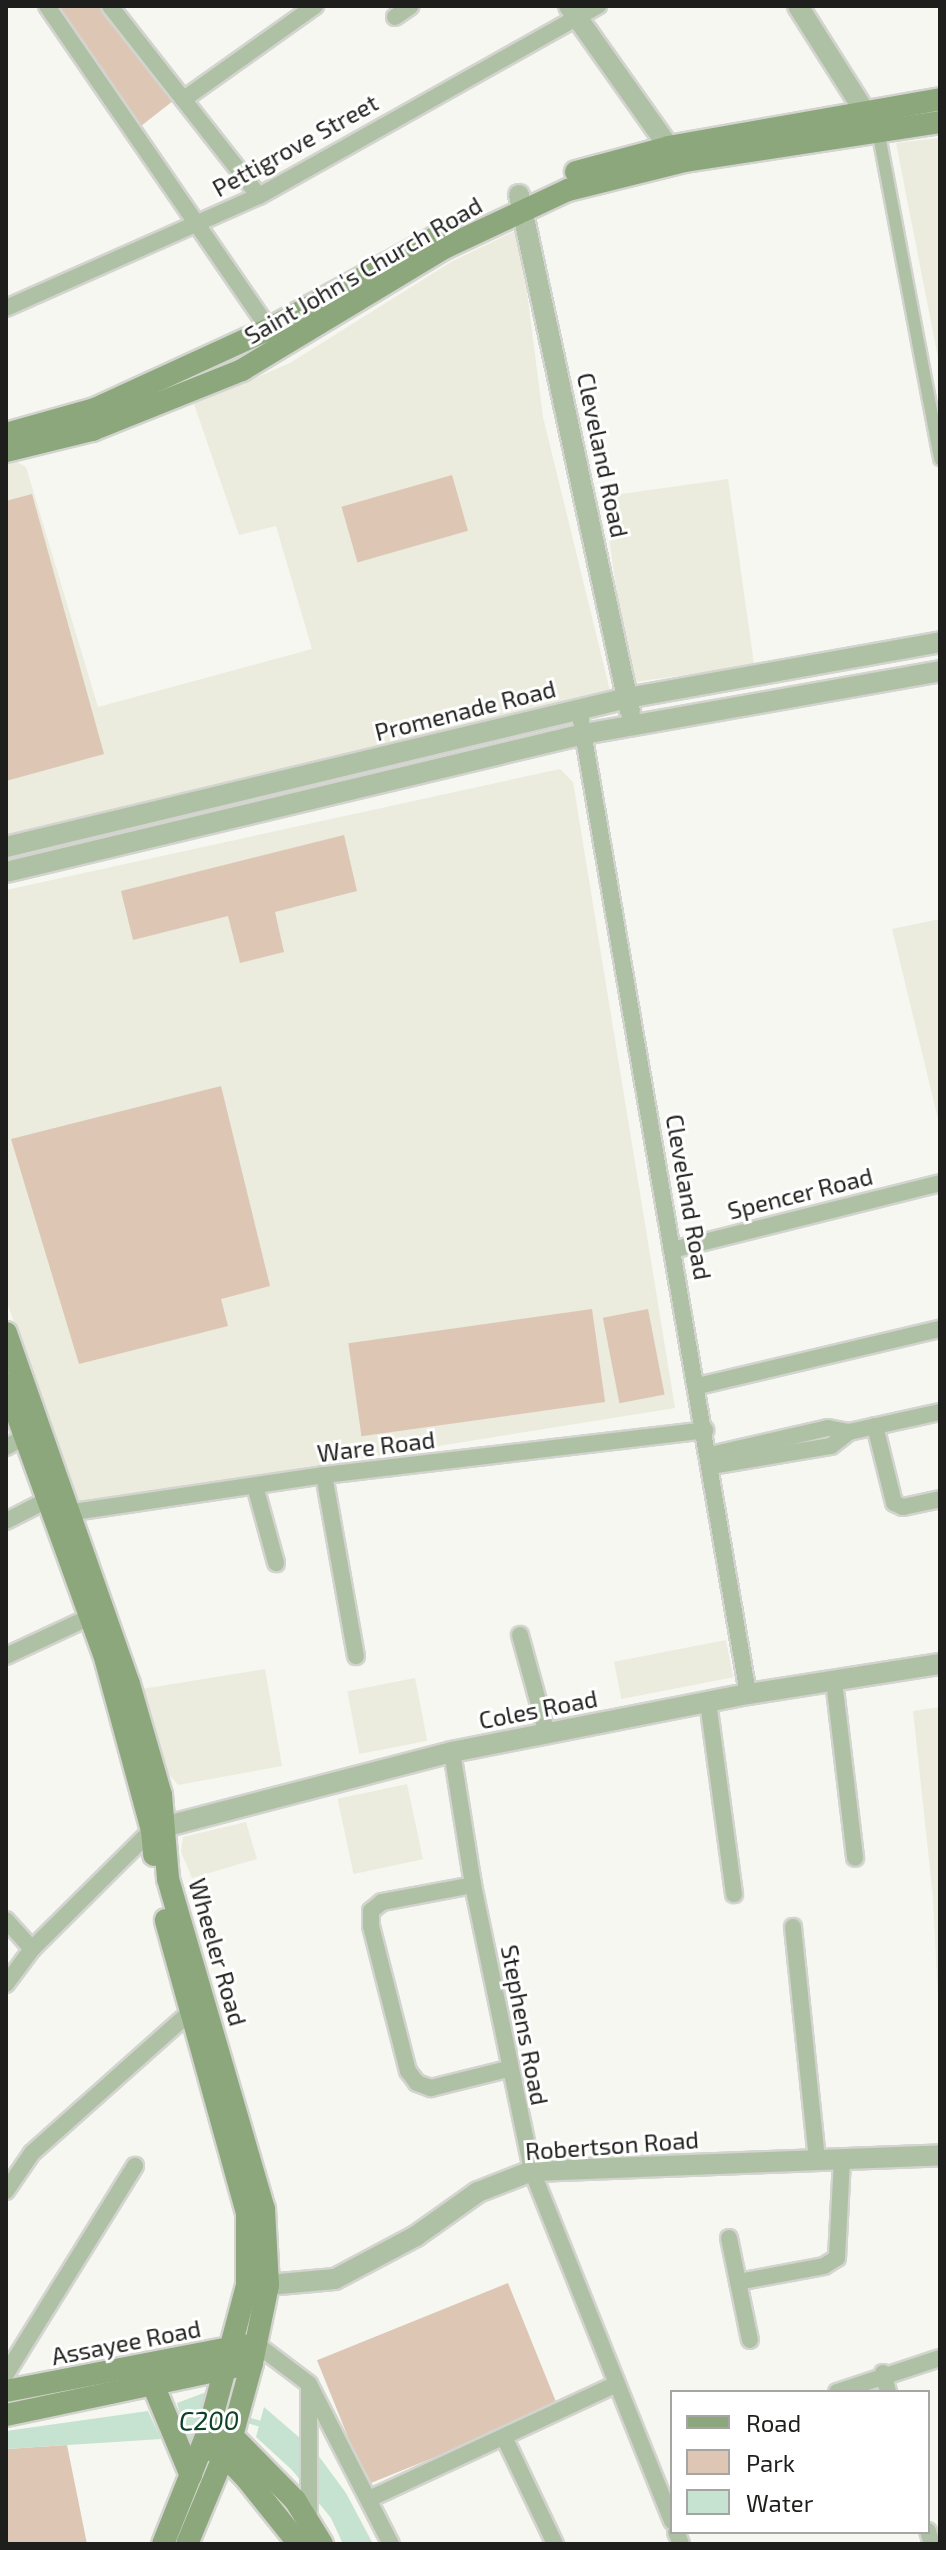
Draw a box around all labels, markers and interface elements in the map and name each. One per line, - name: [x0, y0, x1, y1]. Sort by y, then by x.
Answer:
- street label: Pettigrove Street: [207, 88, 383, 202]
- street label: Saint John's Church Road: [239, 190, 487, 350]
- street label: Cleveland Road: [571, 370, 635, 540]
- street label: Promenade Road: [372, 674, 558, 746]
- street label: Cleveland Road: [660, 1112, 718, 1282]
- street label: Spencer Road: [724, 1161, 876, 1225]
- street label: Ware Road: [315, 1424, 437, 1468]
- street label: Coles Road: [476, 1683, 600, 1735]
- street label: Wheeler Road: [183, 1875, 253, 2029]
- street label: Stephens Road: [495, 1942, 555, 2108]
- street label: Robertson Road: [524, 2125, 700, 2165]
- street label: Assayee Road: [49, 2313, 203, 2371]
- legend: [670, 2390, 930, 2534]
- water label: C200: [179, 2404, 239, 2436]
- text: Road: [746, 2408, 801, 2437]
- text: Park: [746, 2448, 795, 2477]
- text: Water: [746, 2488, 813, 2517]

